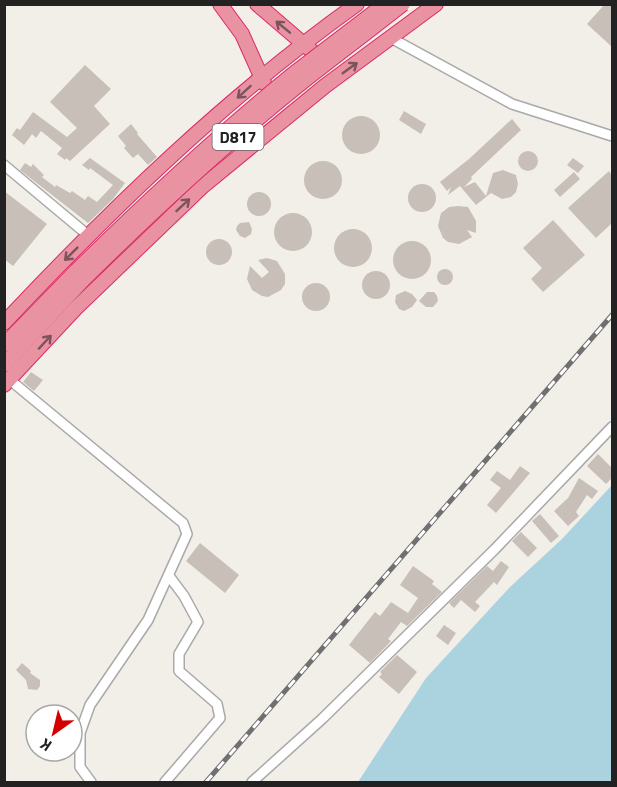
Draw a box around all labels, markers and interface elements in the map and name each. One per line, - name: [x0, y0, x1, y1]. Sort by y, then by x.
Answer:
- one-way arrow: [275, 20, 291, 33]
- one-way arrow: [341, 62, 357, 74]
- one-way arrow: [237, 85, 252, 99]
- road number: D817: [212, 124, 264, 150]
- one-way arrow: [175, 198, 190, 212]
- one-way arrow: [64, 246, 79, 261]
- one-way arrow: [38, 335, 52, 350]
- north arrow: [24, 703, 84, 763]
- text: K: [35, 733, 56, 758]

